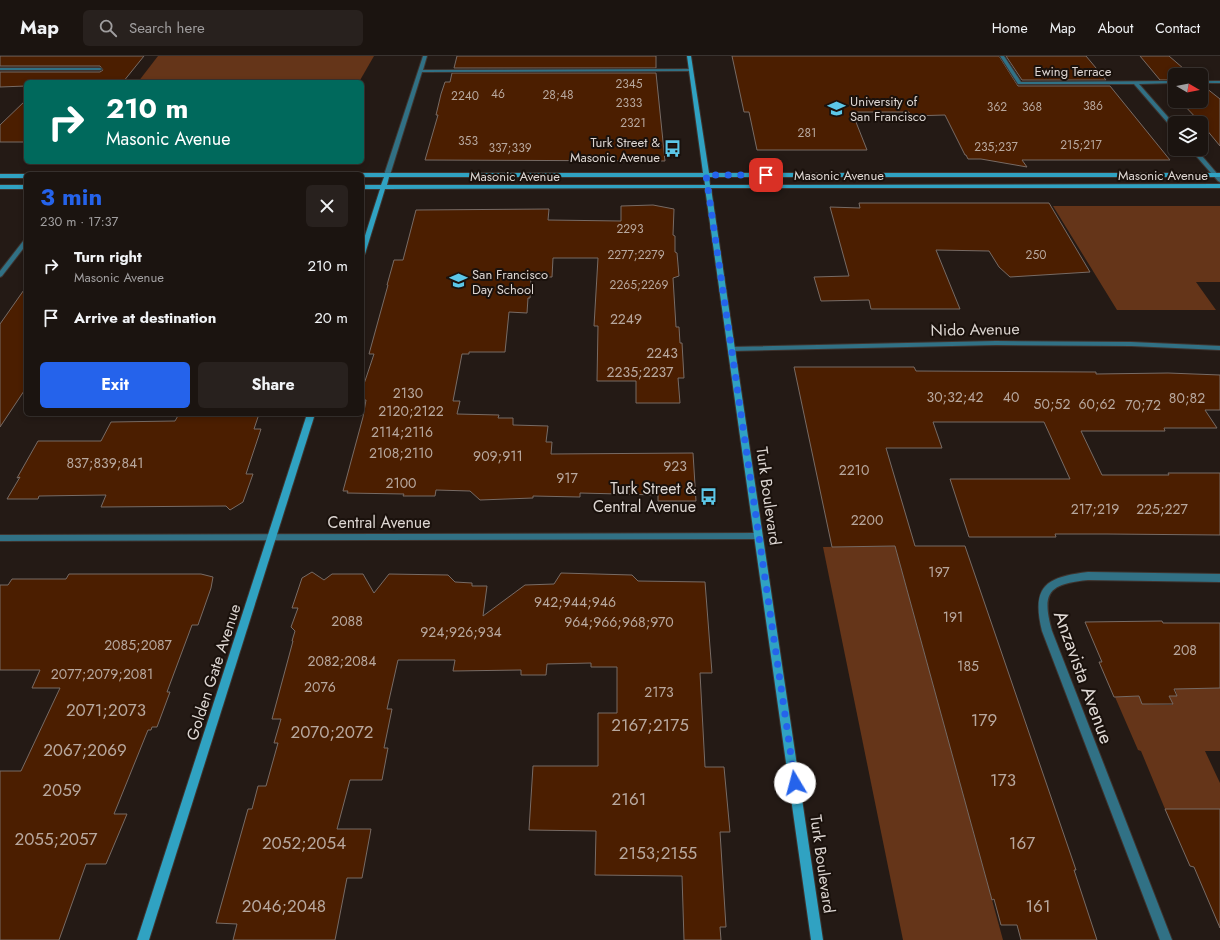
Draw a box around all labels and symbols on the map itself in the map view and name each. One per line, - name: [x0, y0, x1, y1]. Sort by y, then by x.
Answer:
- street label: Ewing Terrace: [1034, 62, 1112, 81]
- north arrow: [1168, 68, 1208, 108]
- house number: 2345: [615, 75, 643, 93]
- house number: 46: [491, 85, 505, 103]
- house number: 28;48: [543, 86, 573, 104]
- house number: 2240: [451, 87, 479, 105]
- place label: University of San Francisco: [850, 92, 926, 126]
- house number: 2333: [616, 94, 643, 112]
- house number: 386: [1083, 97, 1103, 115]
- school or university icon: University of San Francisco: [827, 98, 847, 118]
- house number: 362: [987, 98, 1007, 116]
- house number: 368: [1022, 98, 1042, 116]
- house number: 2321: [620, 114, 646, 132]
- house number: 281: [798, 124, 816, 142]
- house number: 353: [458, 132, 478, 150]
- place label: Turk Street & Masonic Avenue: [570, 133, 660, 167]
- house number: 215;217: [1060, 136, 1102, 154]
- house number: 235;237: [974, 138, 1019, 156]
- house number: 337;339: [488, 139, 532, 157]
- bus stop icon: Turk Street & Masonic Avenue: [663, 139, 683, 159]
- pin: [749, 158, 783, 192]
- street label: Masonic Avenue: [794, 166, 884, 185]
- street label: Masonic Avenue: [1118, 166, 1208, 185]
- street label: Masonic Avenue: [470, 167, 560, 186]
- house number: 2293: [616, 220, 644, 238]
- house number: 2277;2279: [607, 246, 665, 264]
- house number: 250: [1026, 246, 1046, 264]
- place label: San Francisco Day School: [472, 265, 548, 299]
- school or university icon: San Francisco Day School: [449, 271, 469, 291]
- house number: 2265;2269: [610, 276, 668, 294]
- house number: 2249: [610, 309, 642, 329]
- street label: Nido Avenue: [930, 317, 1020, 342]
- house number: 2243: [646, 343, 678, 363]
- house number: 2235;2237: [607, 362, 674, 382]
- house number: 2130: [393, 383, 423, 403]
- house number: 30;32;42: [926, 387, 984, 407]
- house number: 40: [1003, 387, 1019, 407]
- house number: 80;82: [1169, 388, 1205, 408]
- house number: 50;52: [1034, 394, 1070, 414]
- house number: 60;62: [1078, 394, 1116, 414]
- house number: 70;72: [1125, 395, 1161, 415]
- house number: 2120;2122: [378, 401, 444, 421]
- house number: 2114;2116: [371, 422, 433, 442]
- house number: 2108;2110: [369, 443, 433, 463]
- street label: Turk Boulevard: [750, 445, 787, 547]
- house number: 909;911: [473, 446, 523, 466]
- house number: 837;839;841: [66, 453, 144, 473]
- house number: 923: [663, 456, 687, 476]
- house number: 2210: [839, 460, 869, 480]
- house number: 917: [556, 468, 579, 488]
- house number: 2100: [385, 473, 417, 493]
- place label: Turk Street & Central Avenue: [593, 477, 696, 518]
- bus stop icon: Turk Street & Central Avenue: [699, 487, 719, 507]
- house number: 217;219: [1071, 499, 1119, 519]
- house number: 225;227: [1136, 499, 1189, 519]
- house number: 2200: [851, 510, 883, 530]
- street label: Central Avenue: [328, 511, 430, 534]
- house number: 197: [928, 562, 950, 582]
- house number: 942;944;946: [534, 592, 616, 612]
- street label: Golden Gate Avenue: [181, 601, 246, 743]
- house number: 191: [943, 607, 963, 627]
- street label: Anzavista Avenue: [1047, 607, 1120, 748]
- house number: 2088: [331, 611, 363, 631]
- house number: 964;966;968;970: [564, 612, 674, 632]
- house number: 924;926;934: [420, 622, 502, 642]
- house number: 2085;2087: [104, 635, 172, 655]
- house number: 208: [1173, 640, 1197, 660]
- house number: 2082;2084: [308, 651, 376, 671]
- house number: 185: [957, 656, 979, 676]
- house number: 2077;2079;2081: [51, 664, 153, 684]
- house number: 2076: [304, 677, 336, 697]
- house number: 2173: [644, 682, 674, 702]
- house number: 2071;2073: [66, 698, 146, 722]
- house number: 179: [971, 708, 997, 732]
- house number: 2167;2175: [611, 713, 689, 737]
- house number: 2070;2072: [290, 720, 374, 744]
- house number: 2067;2069: [43, 738, 127, 762]
- position arrow: [774, 762, 816, 804]
- house number: 173: [990, 768, 1016, 792]
- house number: 2059: [42, 778, 82, 802]
- house number: 2161: [612, 787, 646, 811]
- street label: Turk Boulevard: [804, 813, 841, 915]
- house number: 2055;2057: [14, 827, 98, 851]
- house number: 2052;2054: [262, 831, 346, 855]
- house number: 167: [1009, 831, 1035, 855]
- house number: 2153;2155: [619, 841, 697, 865]
- house number: 2046;2048: [242, 894, 326, 918]
- house number: 161: [1025, 894, 1051, 918]

